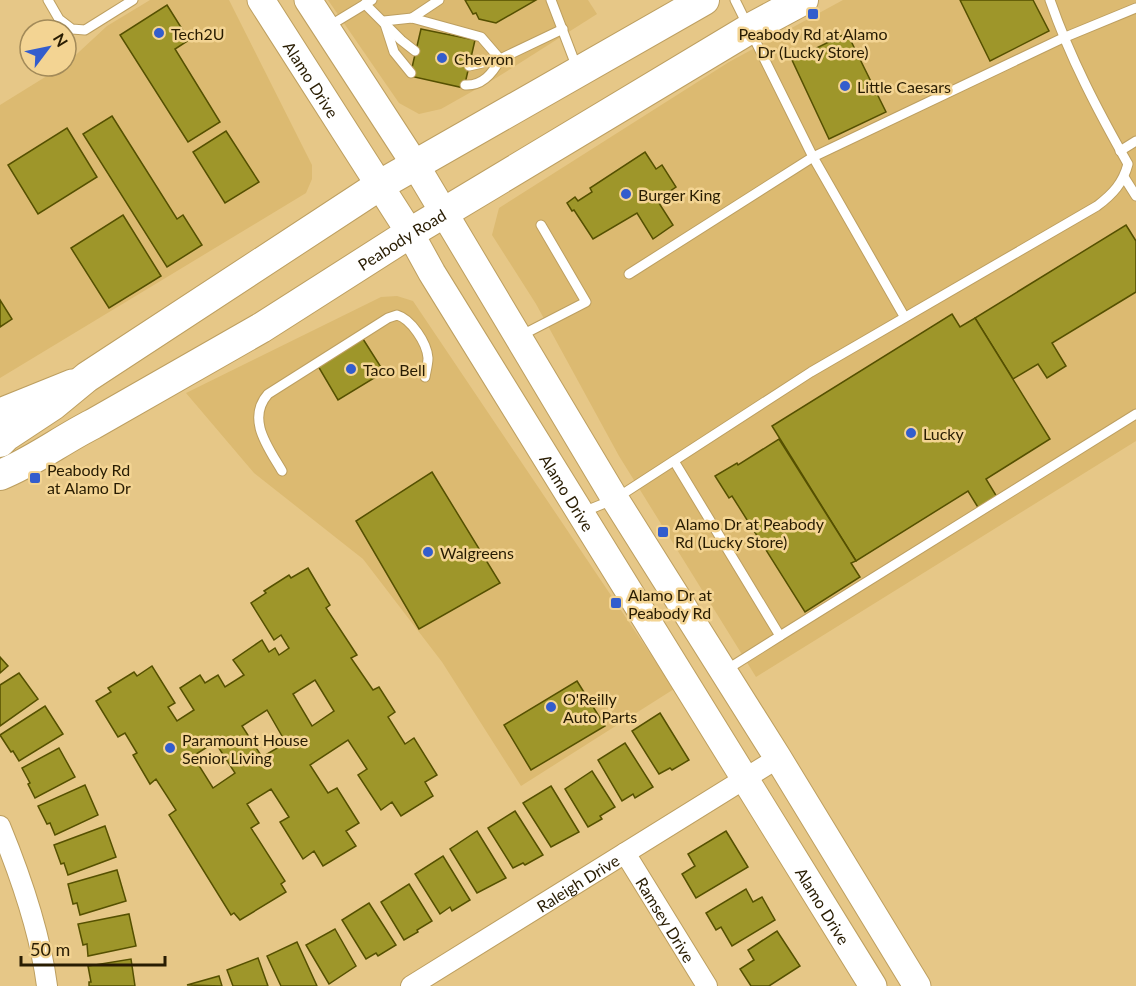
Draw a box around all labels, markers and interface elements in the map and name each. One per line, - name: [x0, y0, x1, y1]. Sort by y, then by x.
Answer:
- marker: Peabody Rd at Alamo Dr (Lucky Store): [806, 7, 820, 21]
- north arrow: [18, 18, 78, 78]
- place label: Tech2U: [171, 24, 225, 43]
- place label: Peabody Rd at Alamo Dr (Lucky Store): [738, 24, 888, 61]
- marker: Tech2U: [152, 26, 166, 40]
- text: N: [50, 30, 72, 50]
- street label: Alamo Drive: [280, 37, 343, 121]
- place label: Chevron: [454, 49, 514, 68]
- marker: Chevron: [435, 51, 449, 65]
- place label: Little Caesars: [857, 77, 951, 96]
- marker: Little Caesars: [838, 79, 852, 93]
- place label: Burger King: [638, 185, 721, 204]
- marker: Burger King: [619, 187, 633, 201]
- street label: Peabody Road: [354, 204, 449, 273]
- place label: Taco Bell: [363, 360, 425, 379]
- marker: Taco Bell: [344, 362, 358, 376]
- place label: Lucky: [923, 424, 964, 443]
- marker: Lucky: [904, 426, 918, 440]
- street label: Alamo Drive: [537, 450, 599, 534]
- place label: Peabody Rd at Alamo Dr: [47, 460, 131, 497]
- marker: Peabody Rd at Alamo Dr: [28, 471, 42, 485]
- place label: Alamo Dr at Peabody Rd (Lucky Store): [675, 514, 825, 551]
- marker: Alamo Dr at Peabody Rd (Lucky Store): [656, 525, 670, 539]
- place label: Walgreens: [440, 543, 514, 562]
- marker: Walgreens: [421, 545, 435, 559]
- place label: Alamo Dr at Peabody Rd: [628, 585, 712, 622]
- marker: Alamo Dr at Peabody Rd: [609, 596, 623, 610]
- place label: O'Reilly Auto Parts: [563, 689, 637, 726]
- marker: O'Reilly Auto Parts: [544, 700, 558, 714]
- place label: Paramount House Senior Living: [182, 730, 308, 767]
- marker: Paramount House Senior Living: [163, 741, 177, 755]
- street label: Raleigh Drive: [533, 850, 622, 915]
- street label: Alamo Drive: [792, 864, 854, 948]
- street label: Ramsey Drive: [633, 873, 699, 965]
- scale bar: [21, 929, 165, 967]
- text: 50 m: [30, 938, 70, 960]

